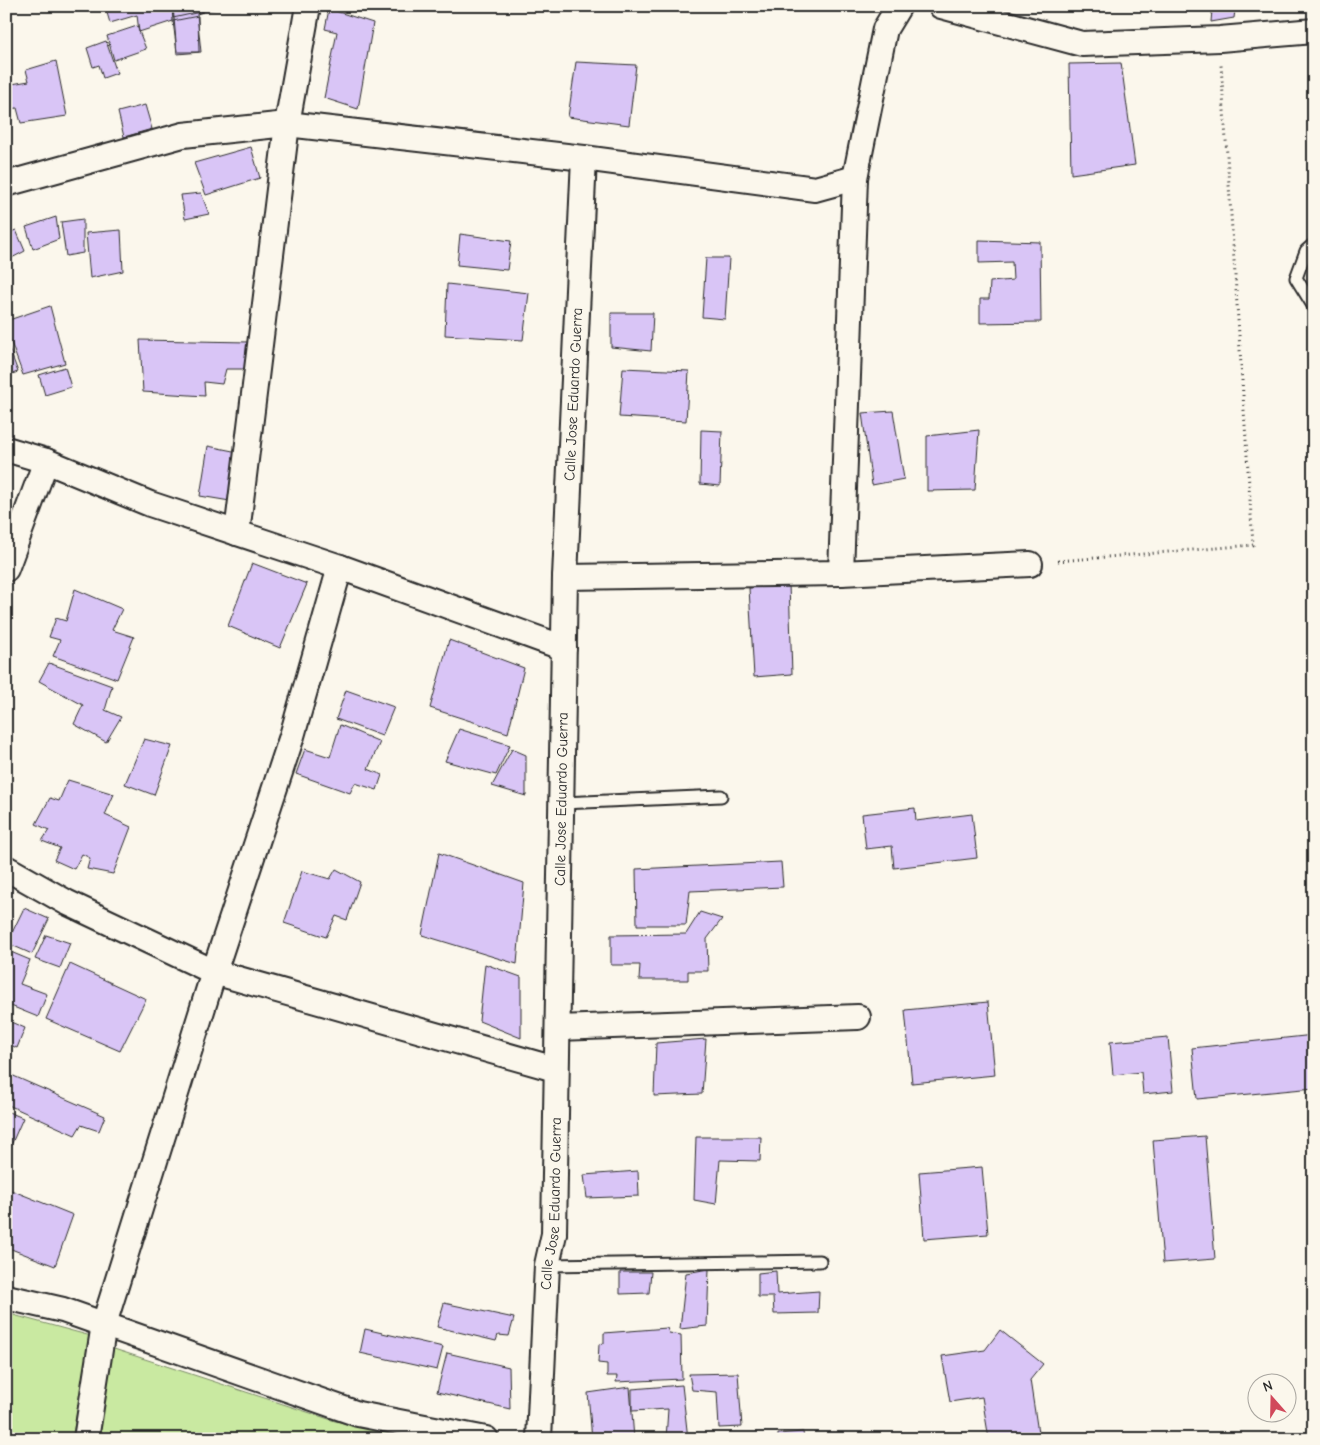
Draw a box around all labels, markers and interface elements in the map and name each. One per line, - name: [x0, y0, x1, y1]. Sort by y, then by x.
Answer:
- street label: Calle Jose Eduardo Guerra: [560, 307, 586, 481]
- street label: Calle Jose Eduardo Guerra: [551, 712, 572, 886]
- street label: Calle Jose Eduardo Guerra: [537, 1117, 565, 1290]
- north arrow: [1248, 1372, 1298, 1422]
- text: N: [1261, 1377, 1275, 1396]

